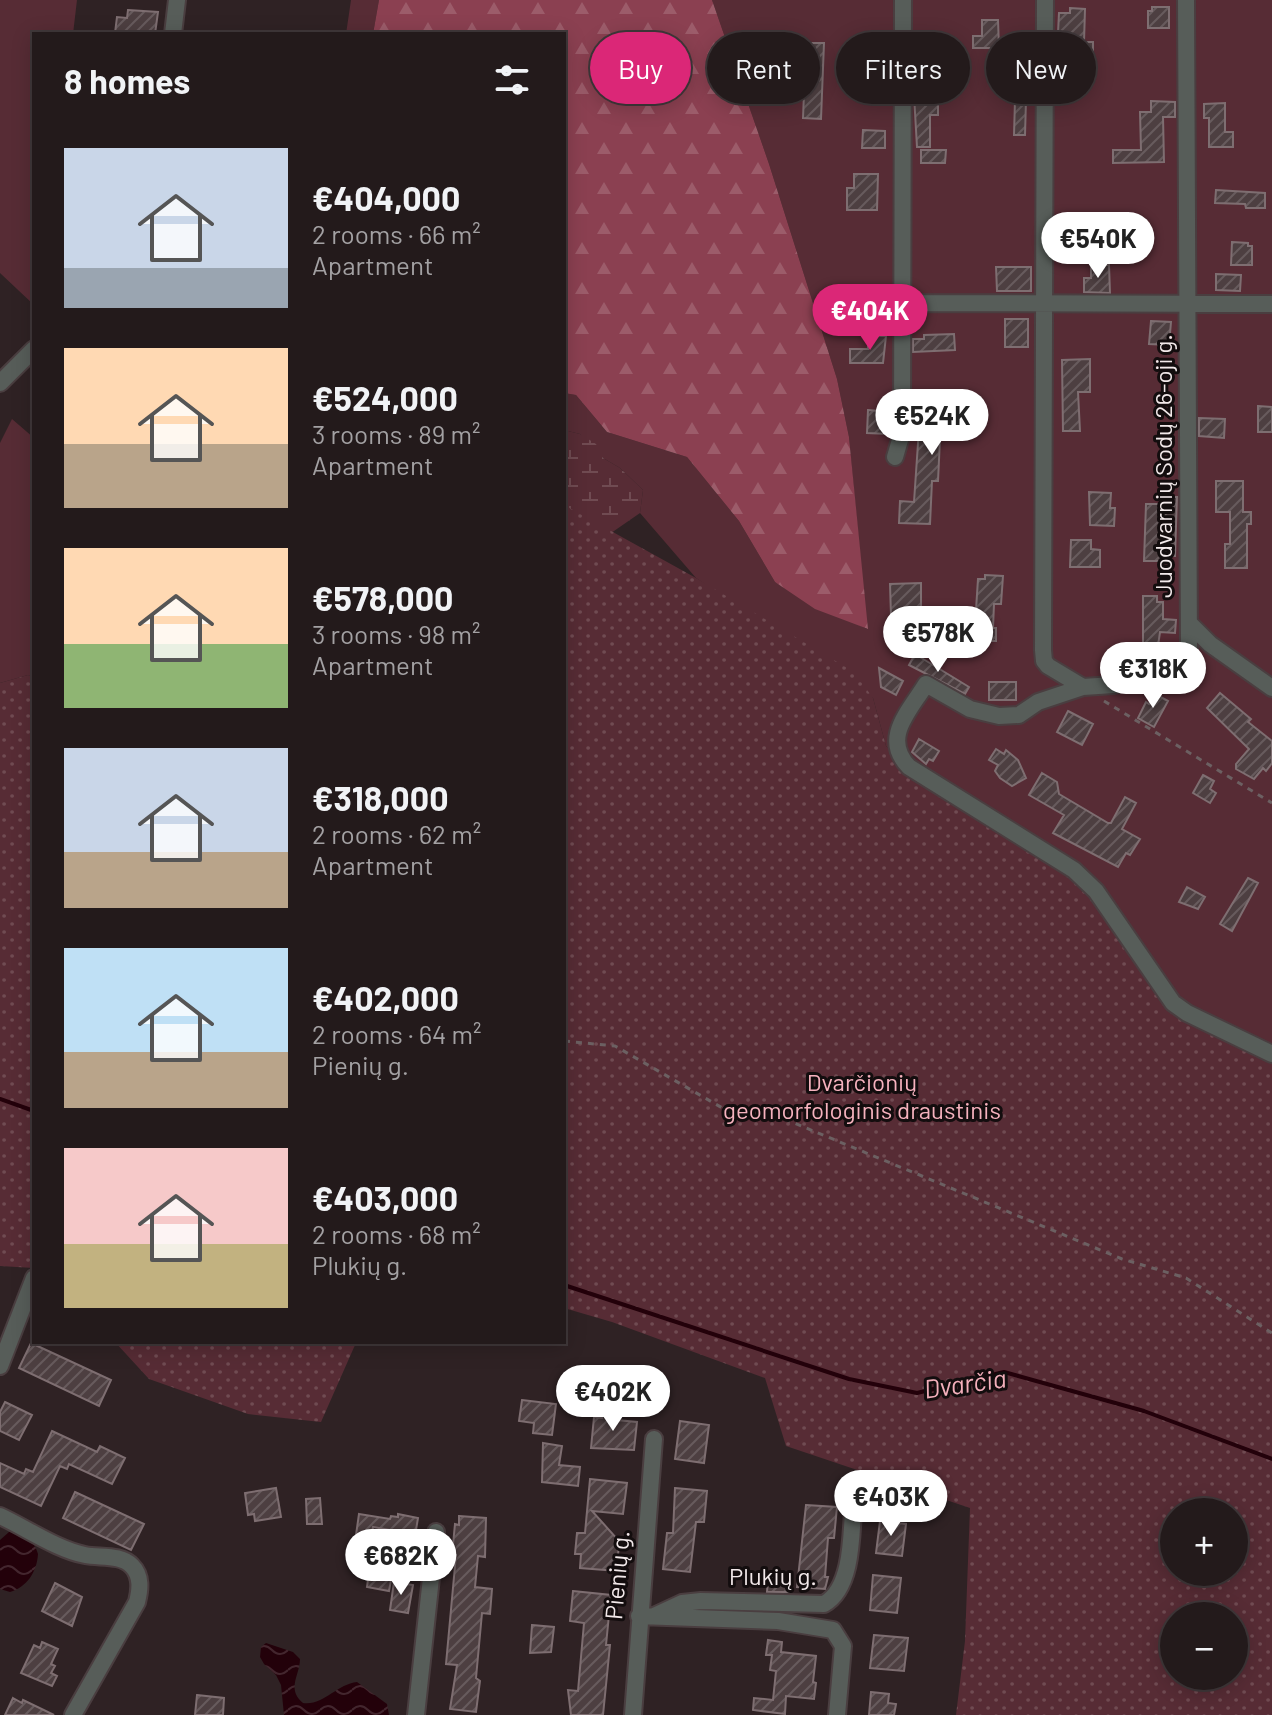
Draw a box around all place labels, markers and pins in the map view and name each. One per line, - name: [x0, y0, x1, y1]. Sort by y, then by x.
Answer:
- pin: €540K: [1042, 212, 1154, 280]
- pin: €404K: [814, 284, 926, 352]
- pin: €524K: [876, 389, 988, 457]
- pin: €578K: [882, 606, 994, 674]
- pin: €318K: [1097, 642, 1209, 710]
- pin: €402K: [557, 1365, 669, 1433]
- pin: €403K: [835, 1470, 947, 1538]
- pin: €682K: [345, 1529, 457, 1597]

